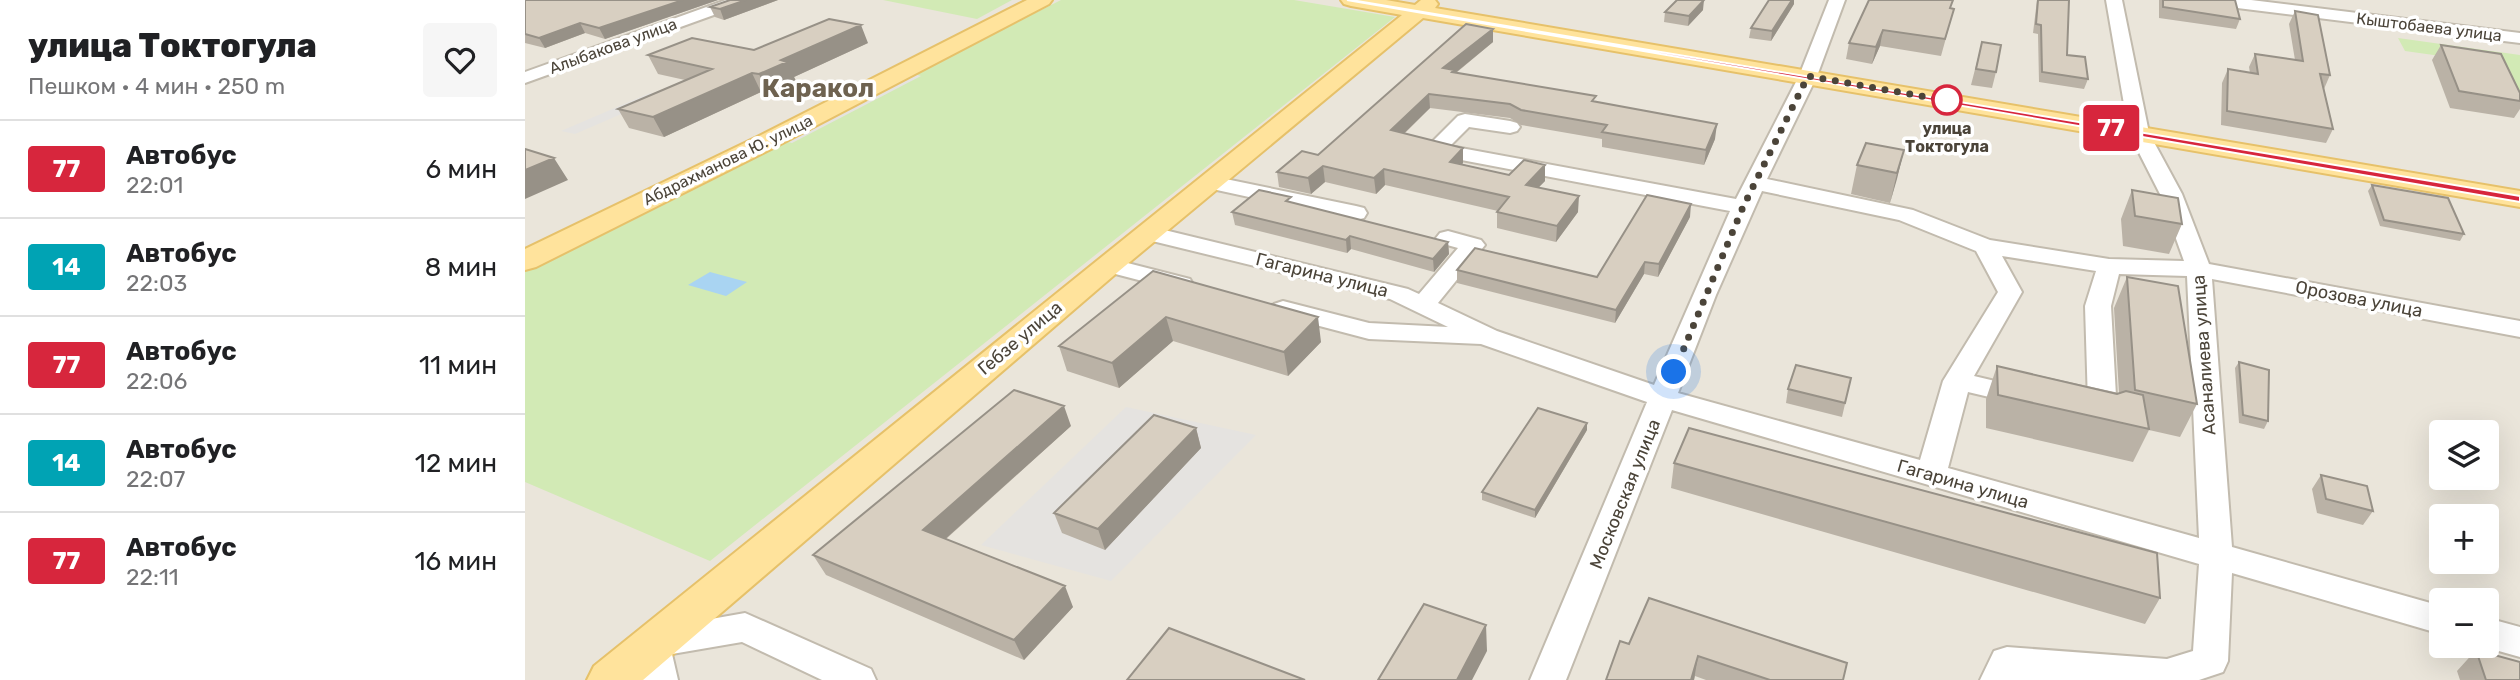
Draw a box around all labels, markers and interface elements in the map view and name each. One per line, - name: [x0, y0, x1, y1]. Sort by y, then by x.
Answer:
- street label: Кыштобаева улица: [2355, 9, 2503, 45]
- street label: Алыбакова улица: [547, 14, 679, 78]
- button: heart: [423, 23, 497, 97]
- text: улица Токтогула: [28, 26, 317, 65]
- text: Пешком · 4 мин · 250 m: [28, 72, 285, 100]
- district label: Каракол: [762, 73, 874, 104]
- marker: улица Токтогула: [1932, 85, 1962, 115]
- line badge: 77: [2079, 105, 2143, 151]
- street label: Абдрахманова Ю. улица: [640, 111, 816, 209]
- text: 77: [2097, 114, 2125, 142]
- place label: улица Токтогула: [1905, 119, 1989, 156]
- text: Автобус: [126, 140, 237, 171]
- text: 6 мин: [426, 154, 497, 185]
- text: 77: [53, 155, 80, 183]
- text: 22:01: [126, 171, 183, 199]
- text: Автобус: [126, 238, 237, 269]
- street label: Гагарина улица: [1253, 248, 1391, 302]
- text: 8 мин: [425, 252, 497, 283]
- text: 14: [52, 253, 81, 281]
- text: 22:03: [126, 269, 187, 297]
- street label: Асаналиева улица: [2187, 274, 2221, 436]
- street label: Орозова улица: [2294, 276, 2424, 322]
- street label: Гебзе улица: [973, 296, 1067, 380]
- text: Автобус: [126, 336, 237, 367]
- text: 11 мин: [419, 350, 497, 381]
- text: 77: [53, 351, 80, 379]
- your location: [1656, 354, 1691, 389]
- text: 22:06: [126, 367, 187, 395]
- street label: Московская улица: [1585, 416, 1665, 572]
- map controls: [2429, 420, 2499, 658]
- button: layers: [2429, 420, 2499, 490]
- text: Автобус: [126, 434, 237, 465]
- text: 12 мин: [415, 448, 497, 479]
- text: 14: [52, 449, 81, 477]
- street label: Гагарина улица: [1895, 455, 2031, 513]
- text: 22:07: [126, 465, 185, 493]
- button: +: [2429, 504, 2499, 574]
- text: Автобус: [126, 532, 237, 563]
- text: 16 мин: [414, 546, 497, 577]
- text: 77: [53, 547, 80, 575]
- text: 22:11: [126, 563, 179, 591]
- button: −: [2429, 588, 2499, 658]

